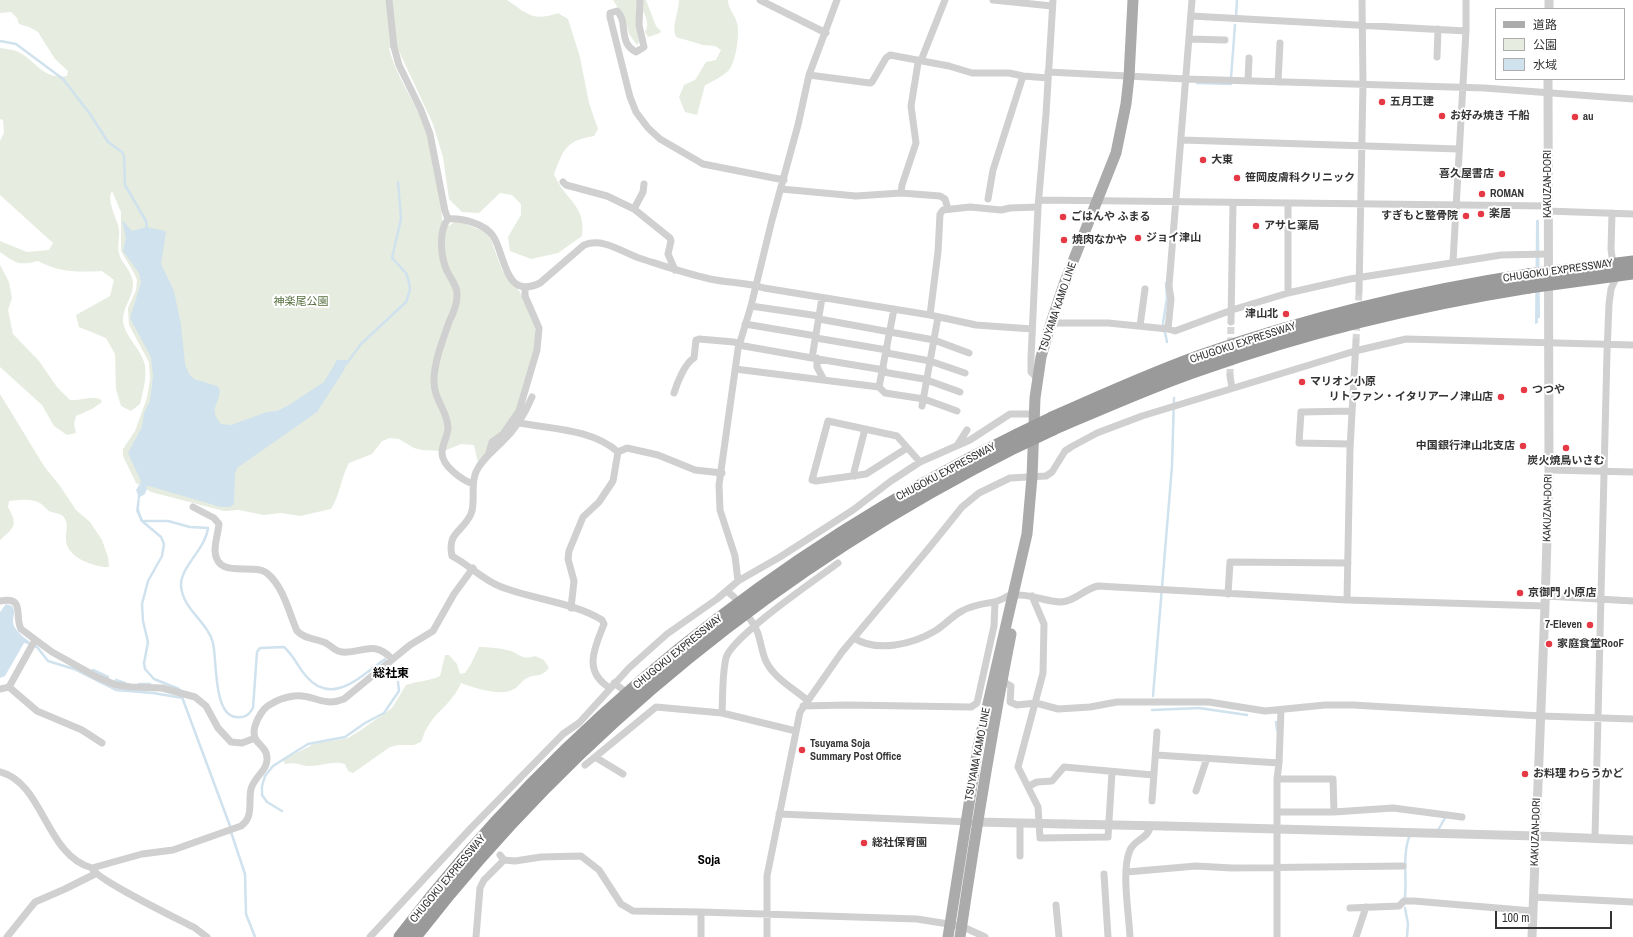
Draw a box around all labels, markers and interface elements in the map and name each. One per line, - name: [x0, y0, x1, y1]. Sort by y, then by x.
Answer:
- legend: [1495, 8, 1625, 80]
- text: 道路: [1533, 17, 1557, 33]
- text: 公園: [1533, 37, 1557, 53]
- text: 水域: [1533, 57, 1557, 73]
- place label: 五月工建: [1390, 95, 1434, 109]
- marker: 五月工建: [1377, 97, 1387, 107]
- place label: お好み焼き 千船: [1450, 109, 1530, 123]
- place label: au: [1583, 110, 1594, 124]
- marker: お好み焼き 千船: [1437, 111, 1447, 121]
- marker: au: [1570, 112, 1580, 122]
- street label: KAKUZAN-DORI: [1541, 150, 1555, 218]
- place label: 大東: [1211, 153, 1233, 167]
- marker: 大東: [1198, 155, 1208, 165]
- place label: 喜久屋書店: [1439, 167, 1494, 181]
- marker: 喜久屋書店: [1497, 169, 1507, 179]
- place label: 笹岡皮膚科クリニック: [1245, 171, 1355, 185]
- marker: 笹岡皮膚科クリニック: [1232, 173, 1242, 183]
- place label: ROMAN: [1490, 187, 1524, 201]
- marker: ROMAN: [1477, 189, 1487, 199]
- place label: 楽居: [1489, 207, 1511, 221]
- place label: すぎもと整骨院: [1381, 209, 1458, 223]
- marker: 楽居: [1476, 209, 1486, 219]
- place label: ごはんや ふまる: [1071, 210, 1151, 224]
- marker: すぎもと整骨院: [1461, 211, 1471, 221]
- marker: ごはんや ふまる: [1058, 212, 1068, 222]
- place label: アサヒ薬局: [1264, 219, 1319, 233]
- marker: アサヒ薬局: [1251, 221, 1261, 231]
- place label: ジョイ津山: [1146, 231, 1201, 245]
- place label: 焼肉なかや: [1072, 233, 1127, 247]
- marker: ジョイ津山: [1133, 233, 1143, 243]
- marker: 焼肉なかや: [1059, 235, 1069, 245]
- street label: CHUGOKU EXPRESSWAY: [1502, 257, 1614, 285]
- street label: TSUYAMA KAMO LINE: [1036, 260, 1080, 354]
- park label: 神楽尾公園: [274, 295, 328, 309]
- place label: 津山北: [1245, 307, 1278, 321]
- marker: 津山北: [1281, 309, 1291, 319]
- street label: CHUGOKU EXPRESSWAY: [1188, 320, 1298, 366]
- place label: マリオン小原: [1310, 375, 1376, 389]
- marker: マリオン小原: [1297, 377, 1307, 387]
- place label: つつや: [1532, 383, 1565, 397]
- marker: つつや: [1519, 385, 1529, 395]
- place label: リトファン・イタリアーノ津山店: [1329, 390, 1493, 404]
- marker: リトファン・イタリアーノ津山店: [1496, 392, 1506, 402]
- place label: 中国銀行津山北支店: [1416, 439, 1515, 453]
- street label: CHUGOKU EXPRESSWAY: [894, 440, 998, 504]
- marker: 中国銀行津山北支店: [1518, 441, 1528, 451]
- marker: 炭火焼鳥いさむ: [1561, 443, 1571, 453]
- place label: 炭火焼鳥いさむ: [1528, 454, 1604, 468]
- street label: KAKUZAN-DORI: [1541, 474, 1555, 542]
- place label: 京御門 小原店: [1528, 586, 1597, 600]
- marker: 京御門 小原店: [1515, 588, 1525, 598]
- street label: CHUGOKU EXPRESSWAY: [631, 612, 725, 692]
- place label: 7-Eleven: [1545, 618, 1582, 632]
- marker: 7-Eleven: [1585, 620, 1595, 630]
- place label: 家庭食堂RooF: [1557, 637, 1624, 651]
- marker: 家庭食堂RooF: [1544, 639, 1554, 649]
- district label: 総社東: [373, 667, 409, 681]
- street label: TSUYAMA KAMO LINE: [962, 706, 994, 802]
- place label: Tsuyama Soja Summary Post Office: [810, 737, 901, 763]
- marker: Tsuyama Soja Summary Post Office: [797, 745, 807, 755]
- place label: お料理 わらうかど: [1533, 767, 1624, 781]
- marker: お料理 わらうかど: [1520, 769, 1530, 779]
- street label: KAKUZAN-DORI: [1528, 798, 1544, 866]
- street label: CHUGOKU EXPRESSWAY: [407, 832, 489, 926]
- place label: 総社保育園: [872, 836, 927, 850]
- marker: 総社保育園: [859, 838, 869, 848]
- district label: Soja: [698, 853, 720, 869]
- scale bar: [1497, 903, 1614, 929]
- text: 100 m: [1502, 910, 1529, 926]

